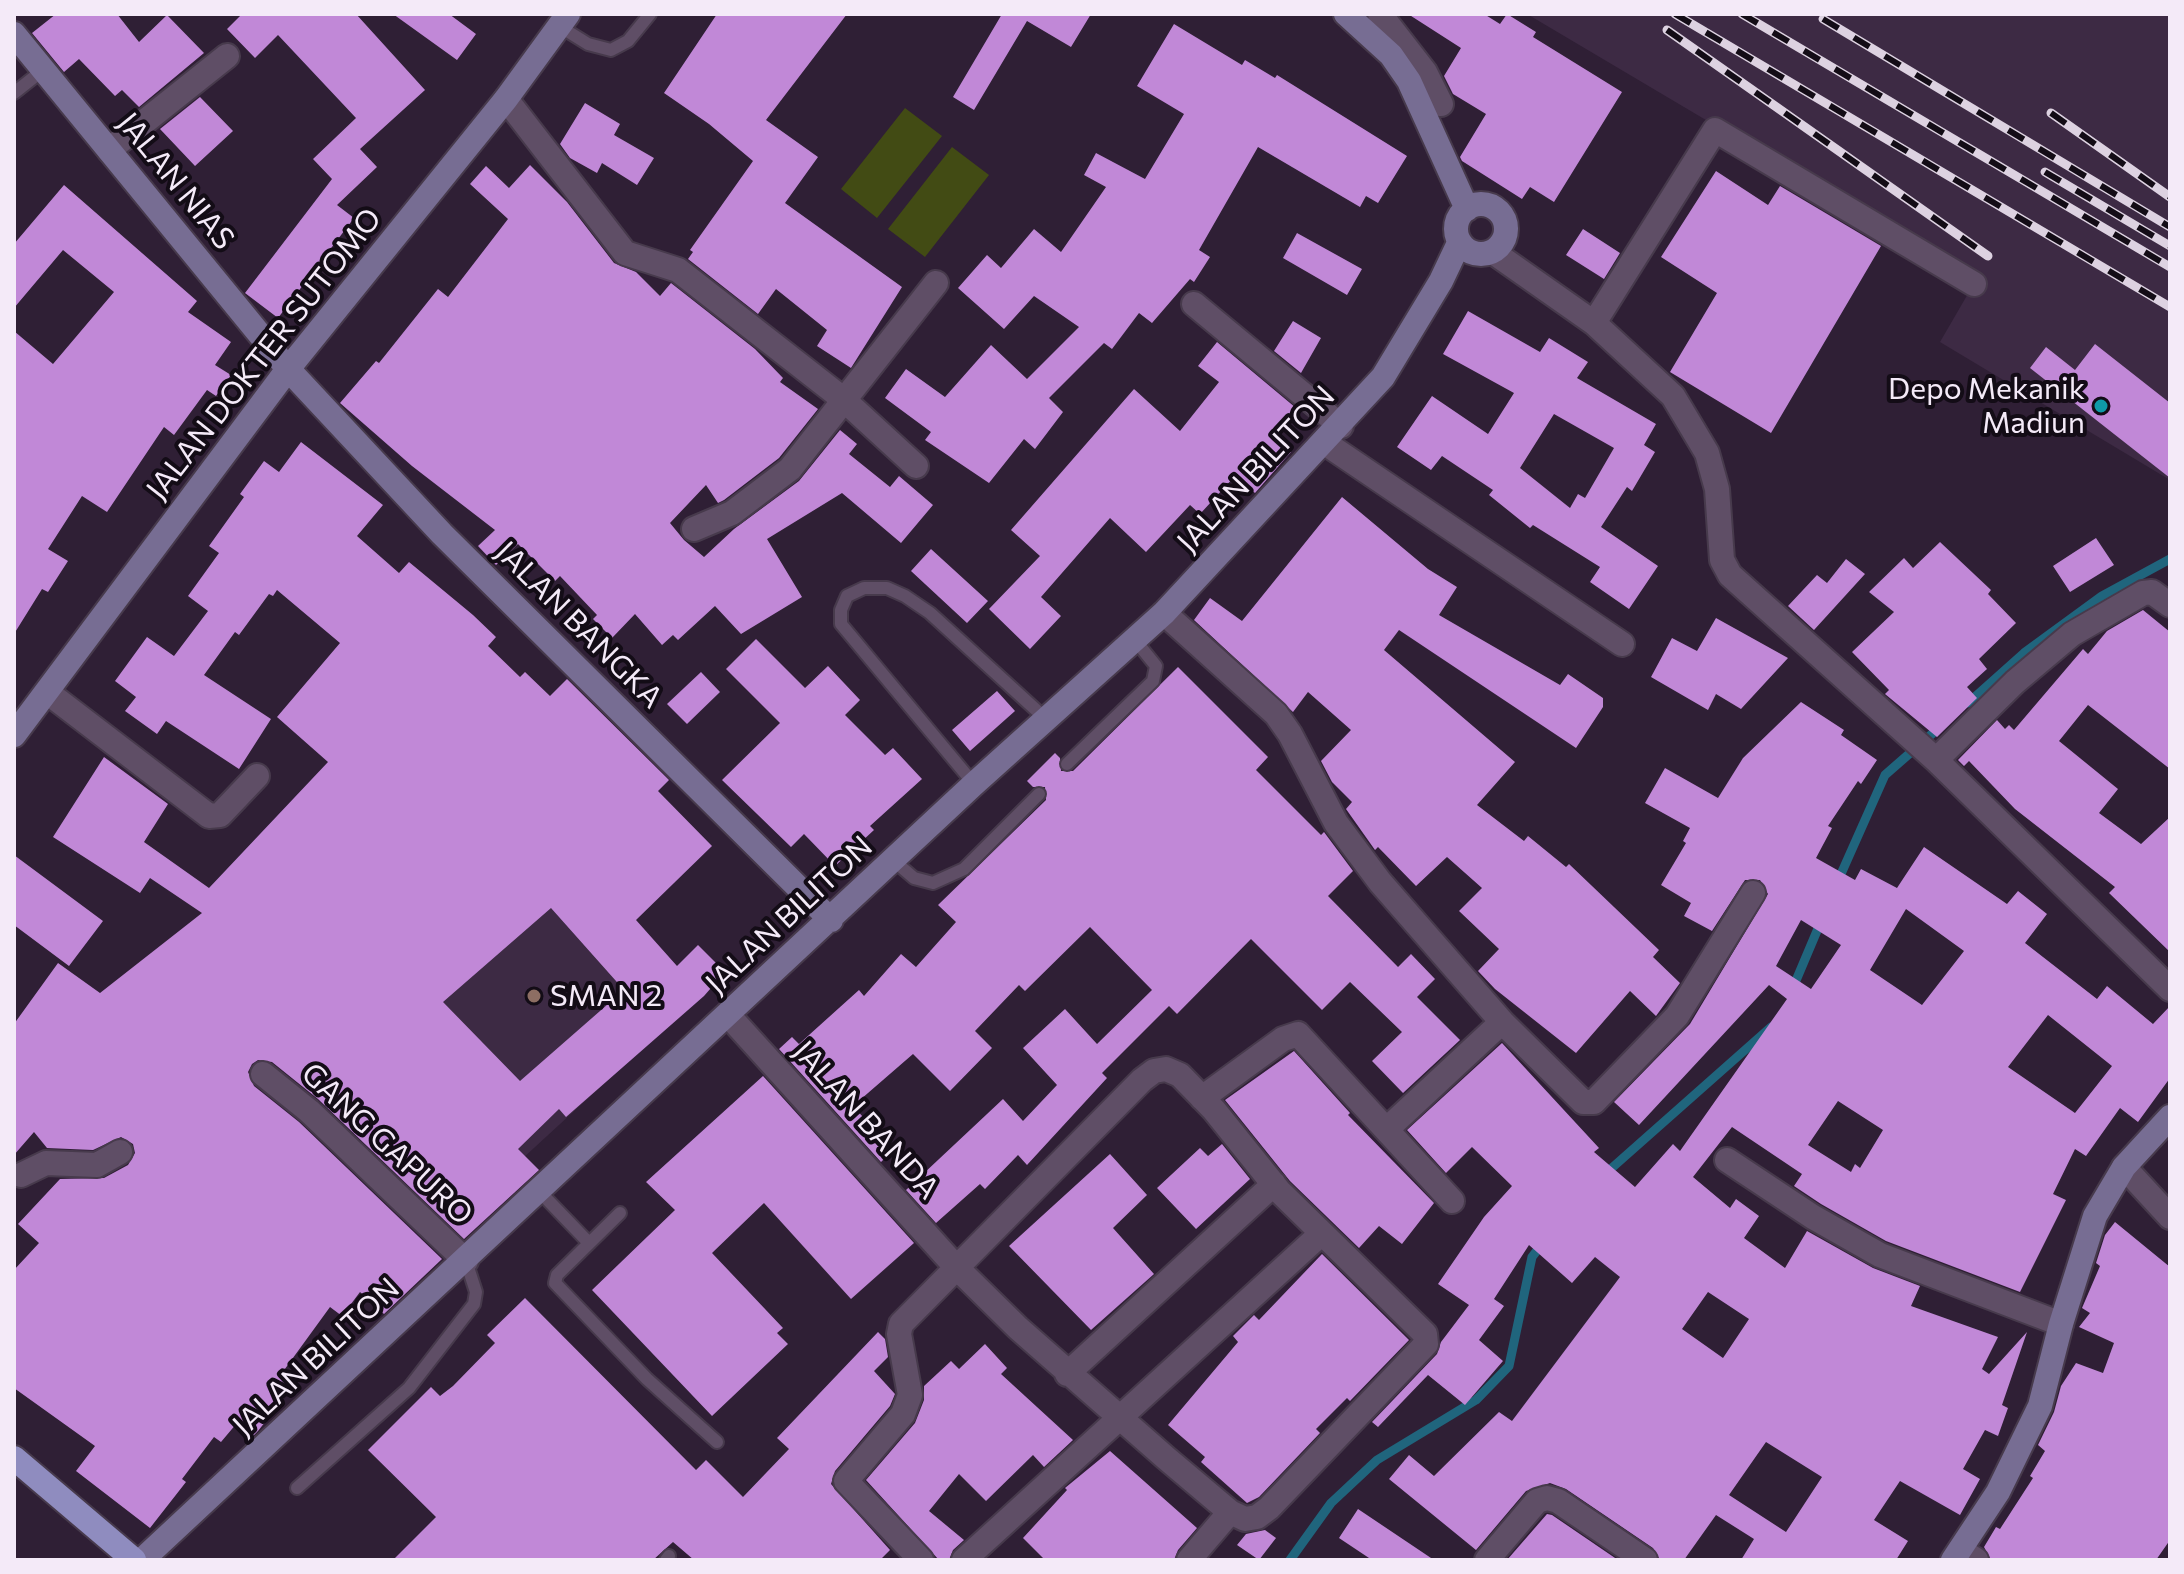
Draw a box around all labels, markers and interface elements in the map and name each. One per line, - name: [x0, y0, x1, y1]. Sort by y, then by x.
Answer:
- street label: JALAN NIAS: [110, 106, 242, 256]
- street label: JALAN DOKTER SUTOMO: [139, 201, 389, 507]
- place label: Depo Mekanik Madiun: [1888, 371, 2085, 442]
- street label: JALAN BILITON: [1170, 378, 1342, 560]
- marker: Depo Mekanik Madiun: [2092, 397, 2110, 415]
- street label: JALAN BANGKA: [488, 534, 670, 716]
- street label: JALAN BILITON: [698, 829, 880, 1001]
- place label: SMAN 2: [550, 978, 662, 1014]
- marker: SMAN 2: [525, 987, 543, 1005]
- street label: JALAN BANDA: [786, 1034, 946, 1206]
- street label: GANG GAPURO: [294, 1056, 480, 1232]
- street label: JALAN BILITON: [225, 1271, 407, 1443]

